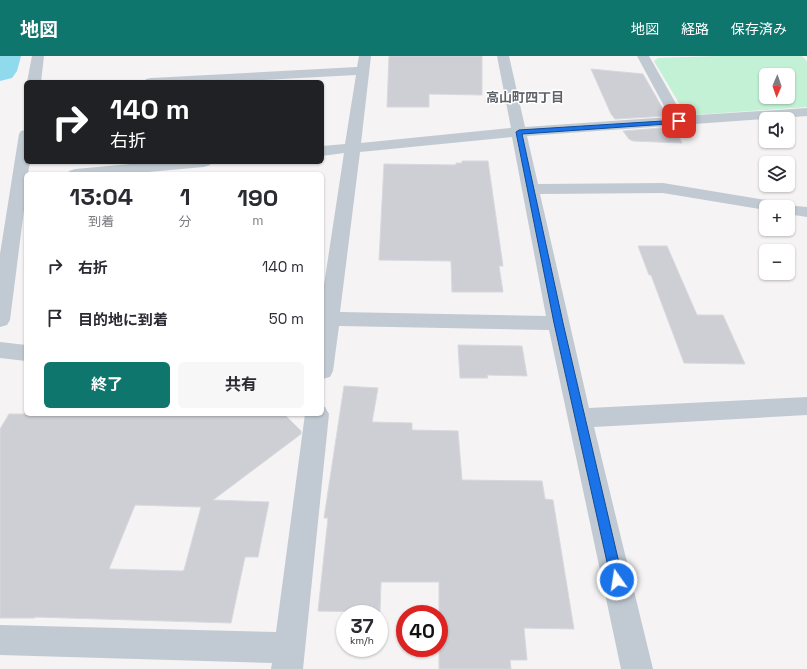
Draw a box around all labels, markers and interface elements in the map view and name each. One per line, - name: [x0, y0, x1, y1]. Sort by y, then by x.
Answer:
- text: 地図: [20, 17, 58, 42]
- text: 地図: [631, 20, 659, 38]
- text: 経路: [681, 20, 709, 38]
- text: 保存済み: [731, 20, 787, 38]
- north arrow: [759, 68, 795, 104]
- map controls: [759, 68, 795, 280]
- district label: 高山町四丁目: [486, 89, 564, 106]
- text: 140 m: [110, 91, 190, 127]
- icon: right: [44, 96, 96, 148]
- pin: [662, 104, 696, 138]
- icon: arrive: [668, 110, 690, 132]
- button: sound: [759, 112, 795, 148]
- text: 右折: [110, 129, 146, 152]
- button: layers: [759, 156, 795, 192]
- text: 13:04: [70, 181, 133, 212]
- text: 1: [180, 181, 191, 212]
- text: 190: [237, 182, 278, 213]
- button: +: [759, 200, 795, 236]
- text: m: [252, 212, 263, 229]
- text: 到着: [88, 213, 114, 230]
- text: 分: [179, 213, 192, 230]
- button: −: [759, 244, 795, 280]
- icon: right: [44, 255, 66, 277]
- text: 140 m: [262, 257, 304, 276]
- text: 右折: [78, 258, 108, 277]
- icon: arrive: [44, 307, 66, 329]
- text: 50 m: [269, 309, 304, 328]
- text: 目的地に到着: [78, 310, 168, 329]
- button: 終了: [44, 362, 170, 408]
- button: 共有: [178, 362, 304, 408]
- position arrow: [596, 559, 638, 601]
- speed limit sign: 40: [396, 605, 448, 657]
- text: 37: [350, 613, 374, 639]
- text: km/h: [350, 634, 374, 647]

